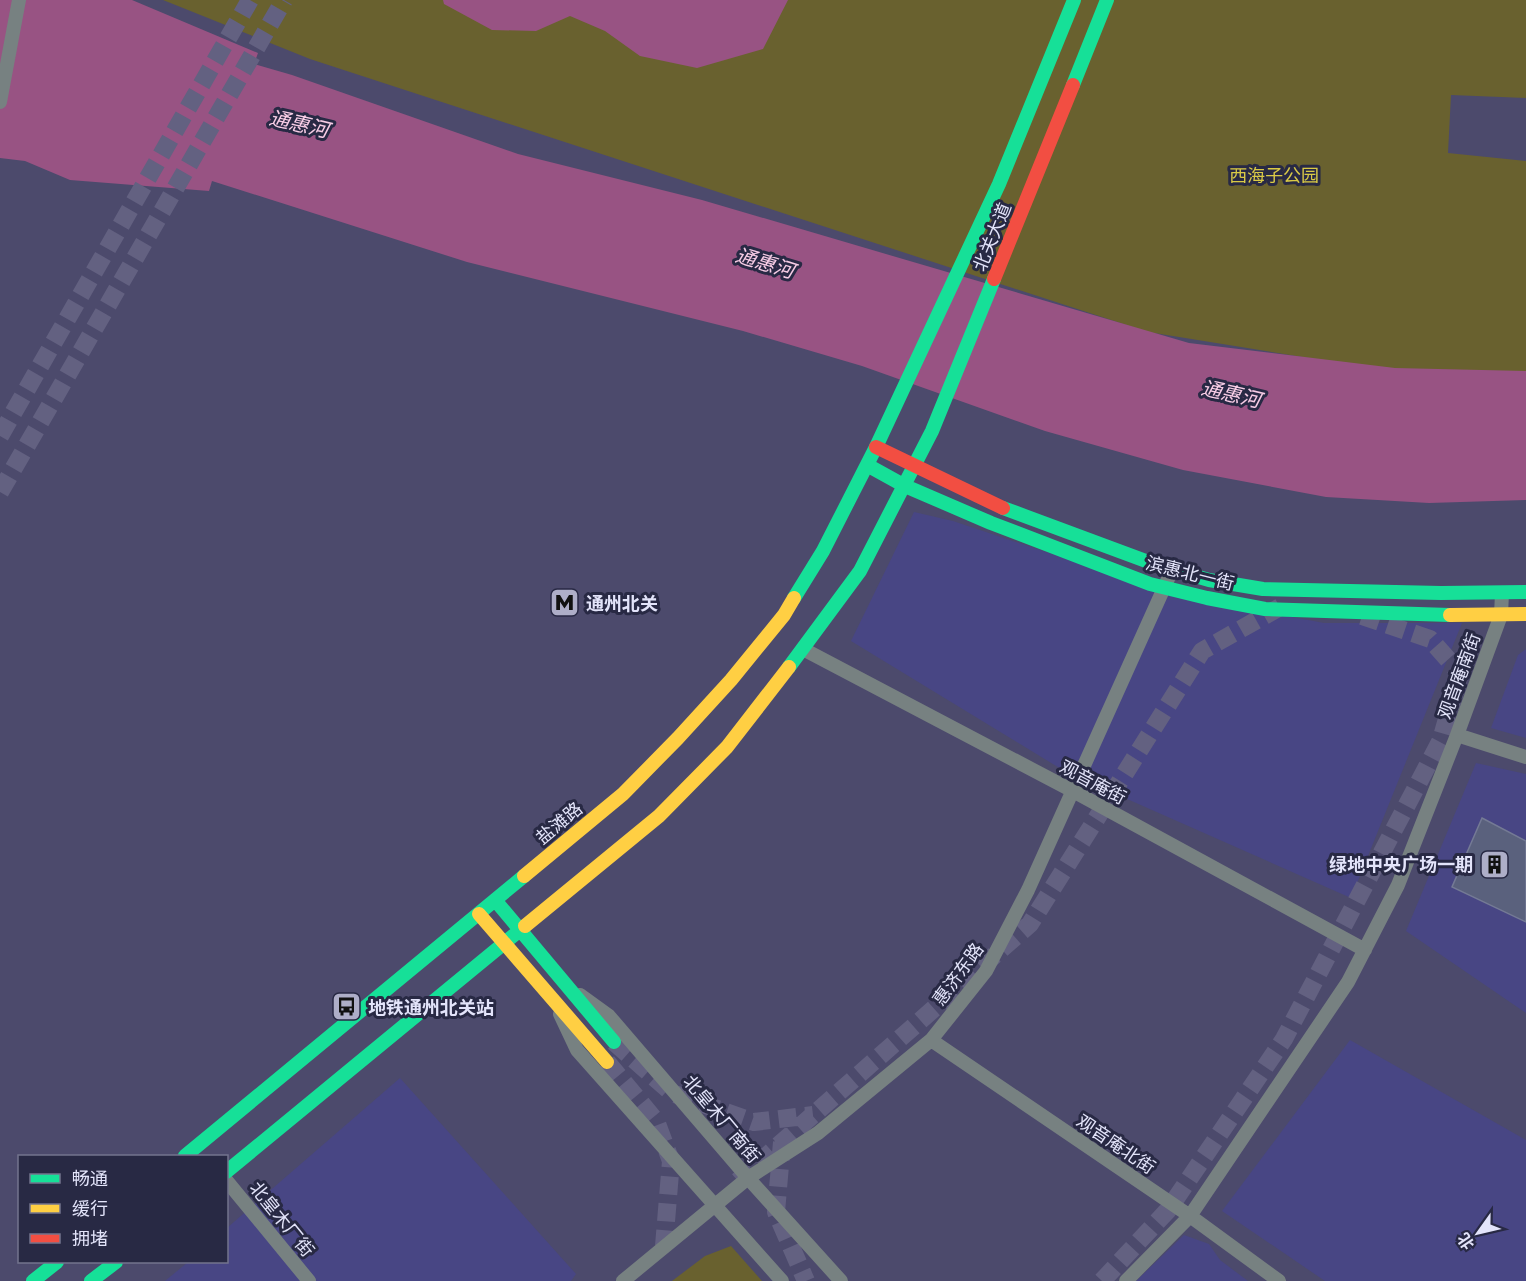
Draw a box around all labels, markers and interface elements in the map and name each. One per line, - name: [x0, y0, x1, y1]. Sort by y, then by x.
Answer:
- water label: 通惠河: [267, 106, 335, 143]
- park label: 西海子公园: [1229, 165, 1319, 186]
- street label: 北关大道: [969, 200, 1015, 274]
- water label: 通惠河: [733, 243, 801, 284]
- water label: 通惠河: [1199, 376, 1267, 413]
- street label: 滨惠北一街: [1144, 552, 1236, 594]
- metro station icon: 通州北关: [549, 587, 581, 619]
- place label: 通州北关: [586, 593, 658, 614]
- street label: 观音庵南街: [1434, 630, 1484, 722]
- street label: 观音庵街: [1056, 756, 1130, 808]
- street label: 盐滩路: [532, 798, 586, 848]
- building icon: 绿地中央广场一期: [1478, 848, 1510, 880]
- place label: 绿地中央广场一期: [1329, 854, 1473, 875]
- street label: 惠济东路: [928, 939, 988, 1009]
- bus stop icon: 地铁通州北关站: [331, 991, 363, 1023]
- place label: 地铁通州北关站: [368, 997, 494, 1018]
- street label: 北皇木厂南街: [679, 1071, 765, 1167]
- street label: 观音庵北街: [1073, 1110, 1159, 1178]
- legend: [18, 1155, 228, 1263]
- text: 畅通: [72, 1168, 108, 1189]
- street label: 北皇木厂街: [246, 1177, 318, 1261]
- text: 缓行: [72, 1198, 108, 1219]
- north arrow: [1448, 1203, 1508, 1263]
- text: 拥堵: [72, 1228, 108, 1249]
- text: 北: [1454, 1229, 1478, 1253]

